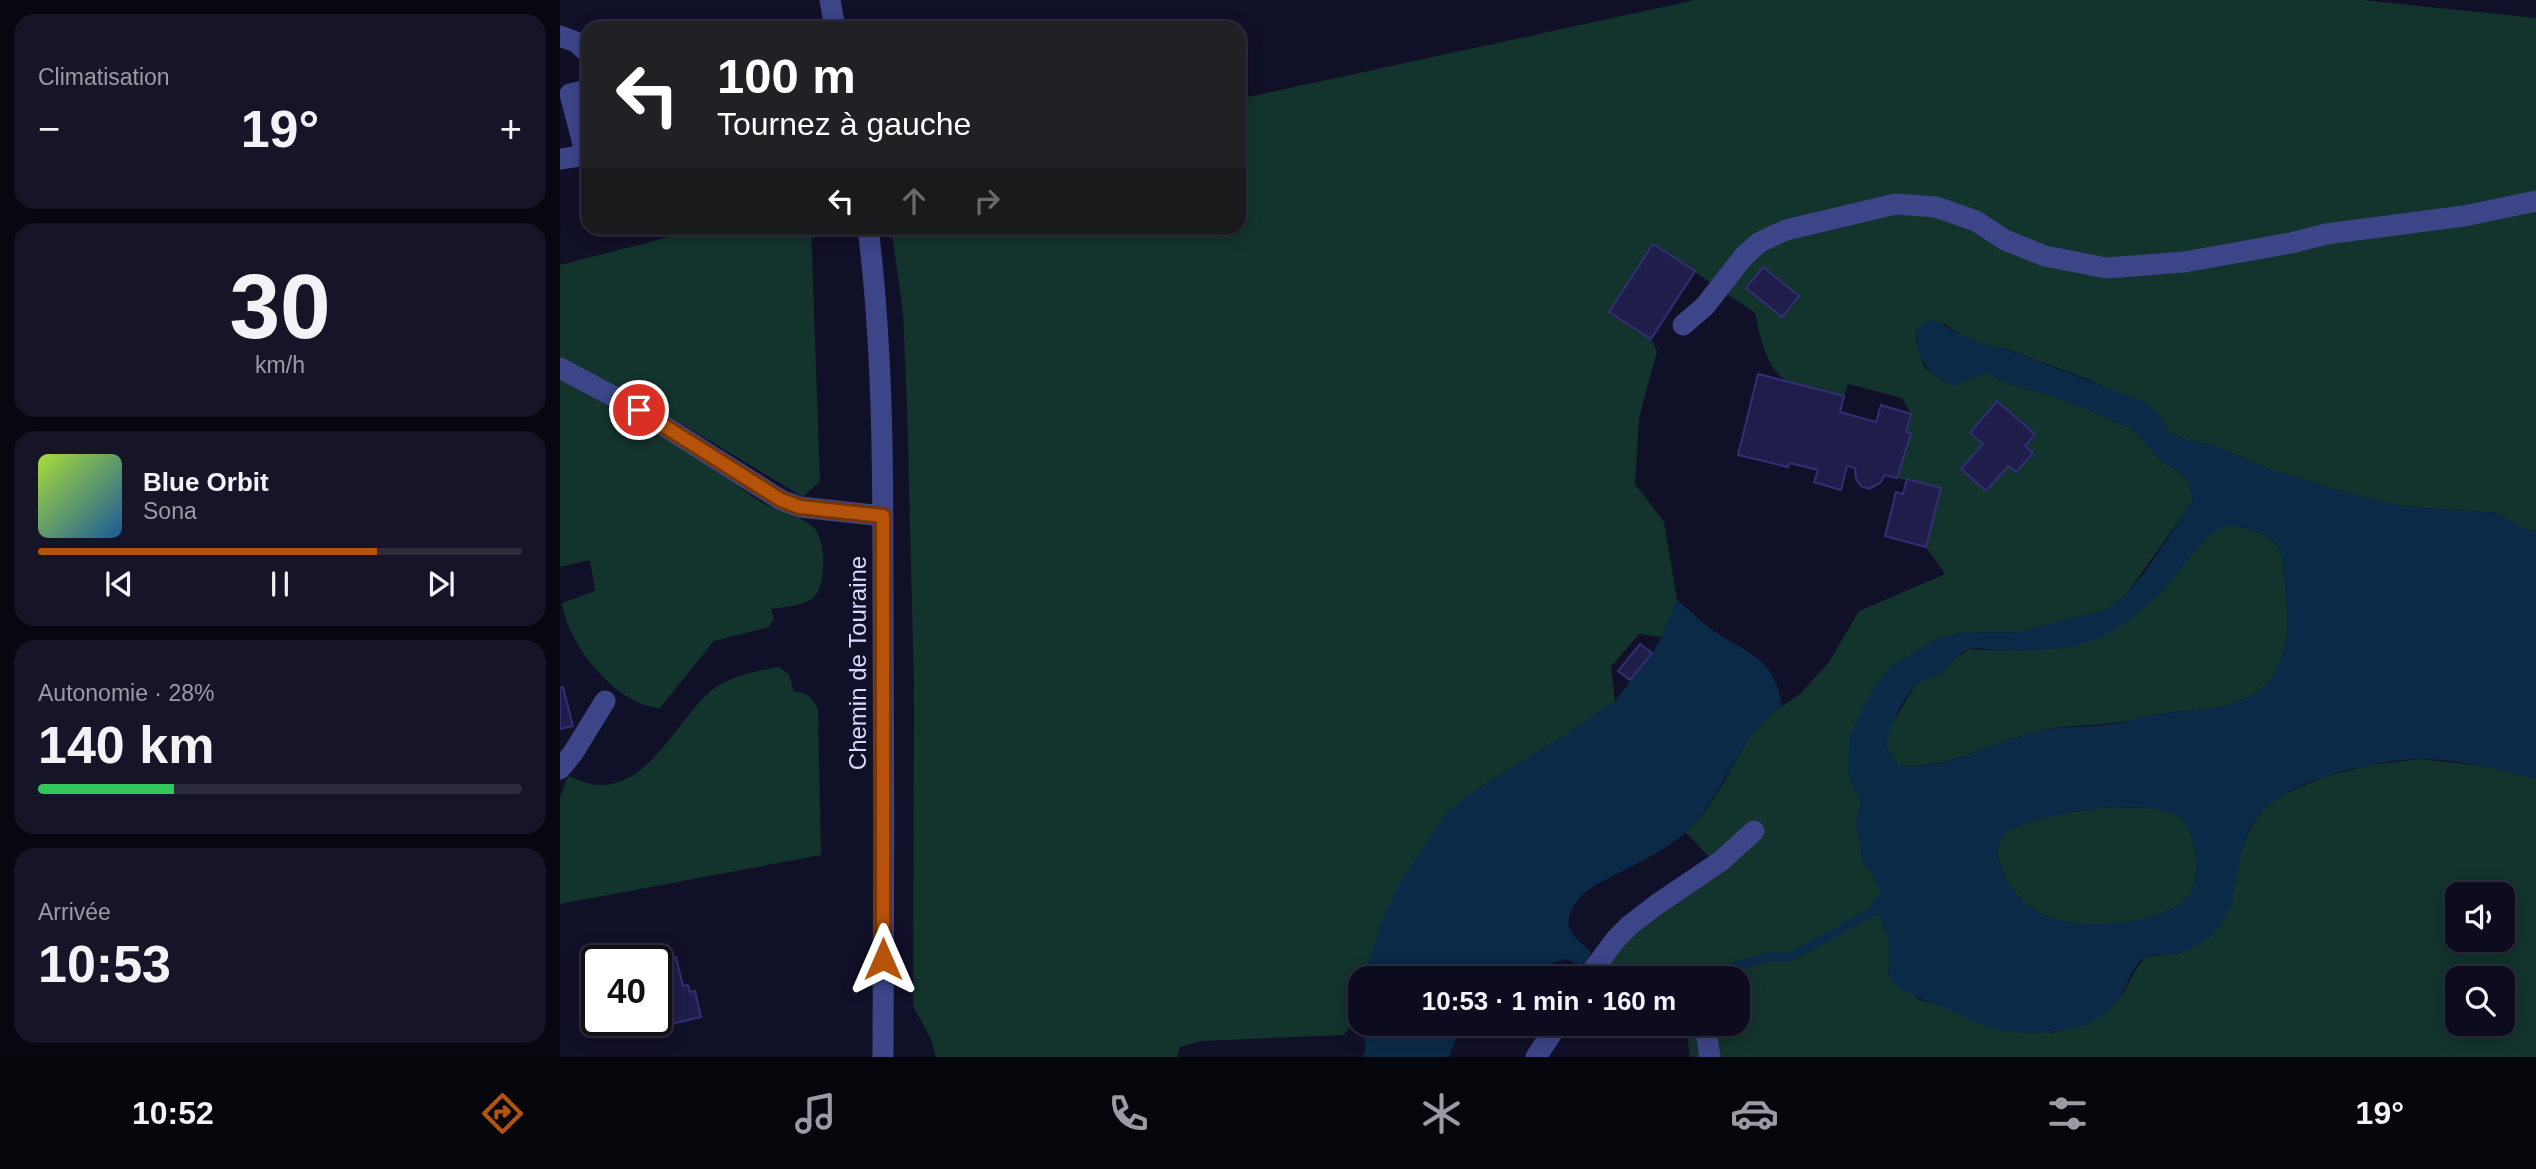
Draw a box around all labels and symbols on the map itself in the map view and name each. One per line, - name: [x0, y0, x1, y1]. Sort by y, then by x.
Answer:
- pin: [609, 380, 669, 440]
- street label: Chemin de Touraine: [844, 556, 871, 770]
- position arrow: [846, 922, 920, 996]
- speed limit sign: 40: [581, 945, 672, 1036]

